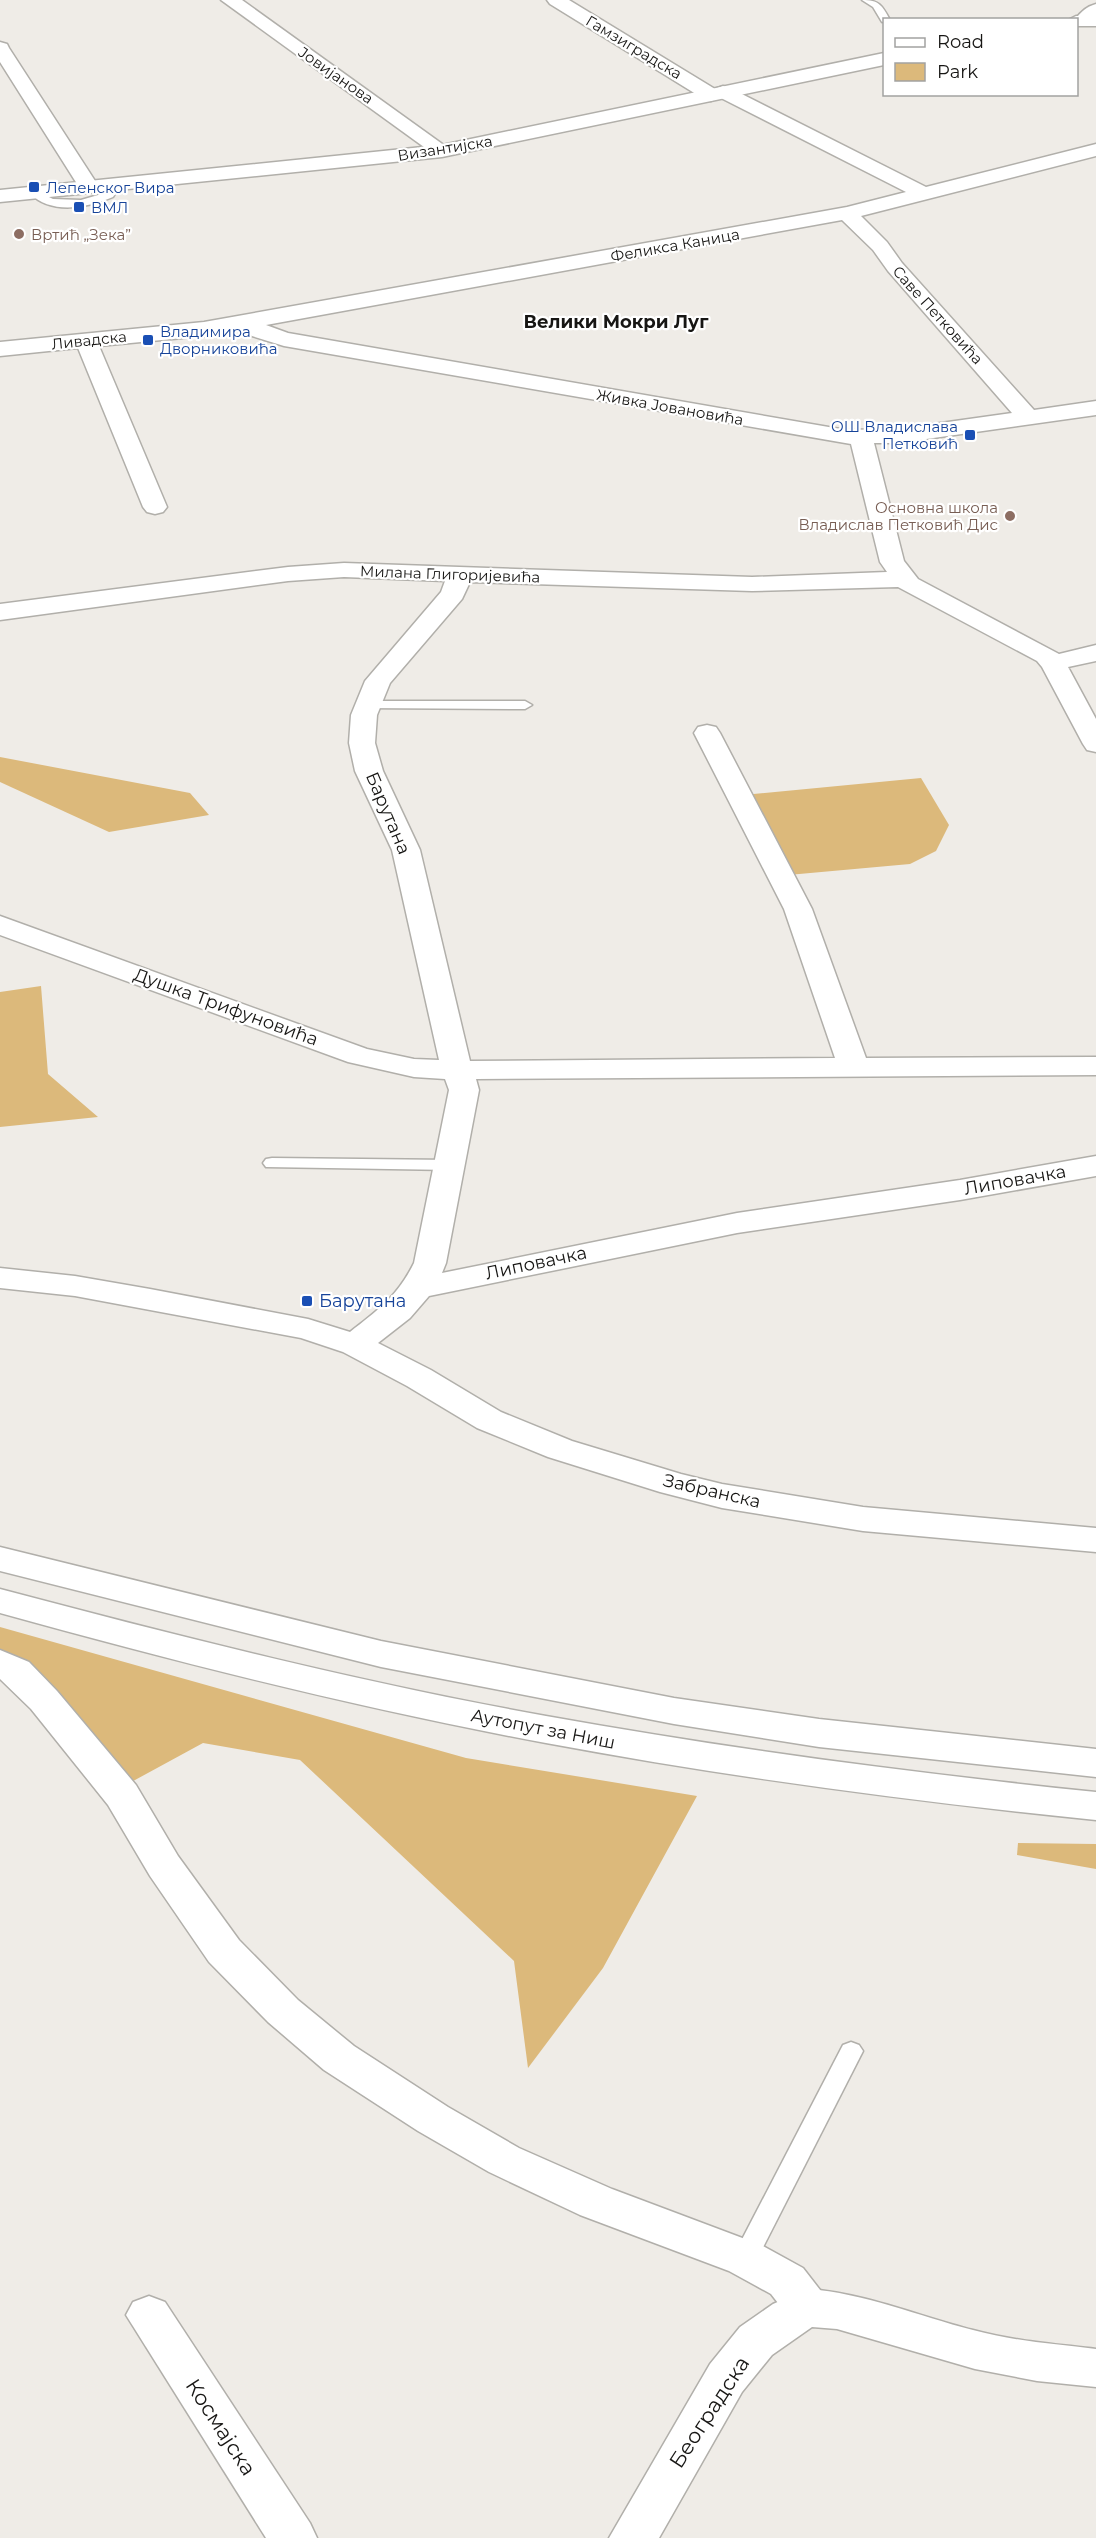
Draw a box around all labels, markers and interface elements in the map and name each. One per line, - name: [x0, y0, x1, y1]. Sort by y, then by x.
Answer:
- street label: Гамзиградска: [583, 11, 685, 83]
- legend: [883, 18, 1078, 96]
- text: Road: [937, 31, 984, 53]
- street label: Јовијанова: [295, 42, 377, 108]
- text: Park: [937, 61, 978, 83]
- street label: Византијска: [396, 131, 494, 165]
- place label: Лепенског Вира: [46, 178, 175, 197]
- marker: Лепенског Вира: [27, 180, 41, 194]
- place label: ВМЛ: [91, 198, 128, 217]
- marker: ВМЛ: [72, 200, 86, 214]
- street label: Феликса Каница: [609, 224, 741, 266]
- place label: Вртић „Зека”: [31, 225, 131, 244]
- marker: Вртић „Зека”: [12, 227, 26, 241]
- street label: Саве Петковића: [889, 262, 987, 368]
- district label: Велики Мокри Луг: [524, 311, 709, 333]
- place label: Владимира Дворниковића: [160, 322, 278, 358]
- street label: Ливадска: [50, 327, 128, 353]
- marker: Владимира Дворниковића: [141, 333, 155, 347]
- street label: Живка Јовановића: [595, 385, 745, 429]
- place label: ОШ Владислава Петковић: [831, 417, 958, 453]
- marker: ОШ Владислава Петковић: [963, 428, 977, 442]
- place label: Основна школа Владислав Петковић Дис: [799, 498, 998, 534]
- marker: Основна школа Владислав Петковић Дис: [1003, 509, 1017, 523]
- street label: Милана Глигоријевића: [360, 561, 540, 587]
- street label: Барутана: [361, 769, 415, 857]
- street label: Душка Трифуновића: [131, 963, 321, 1051]
- street label: Липовачка: [962, 1160, 1068, 1200]
- street label: Липовачка: [483, 1242, 589, 1284]
- place label: Барутана: [319, 1290, 406, 1312]
- marker: Барутана: [300, 1294, 314, 1308]
- street label: Забранска: [661, 1469, 763, 1513]
- street label: Аутопут за Ниш: [469, 1704, 617, 1754]
- street label: Београдска: [664, 2352, 754, 2472]
- street label: Космајска: [181, 2374, 261, 2480]

